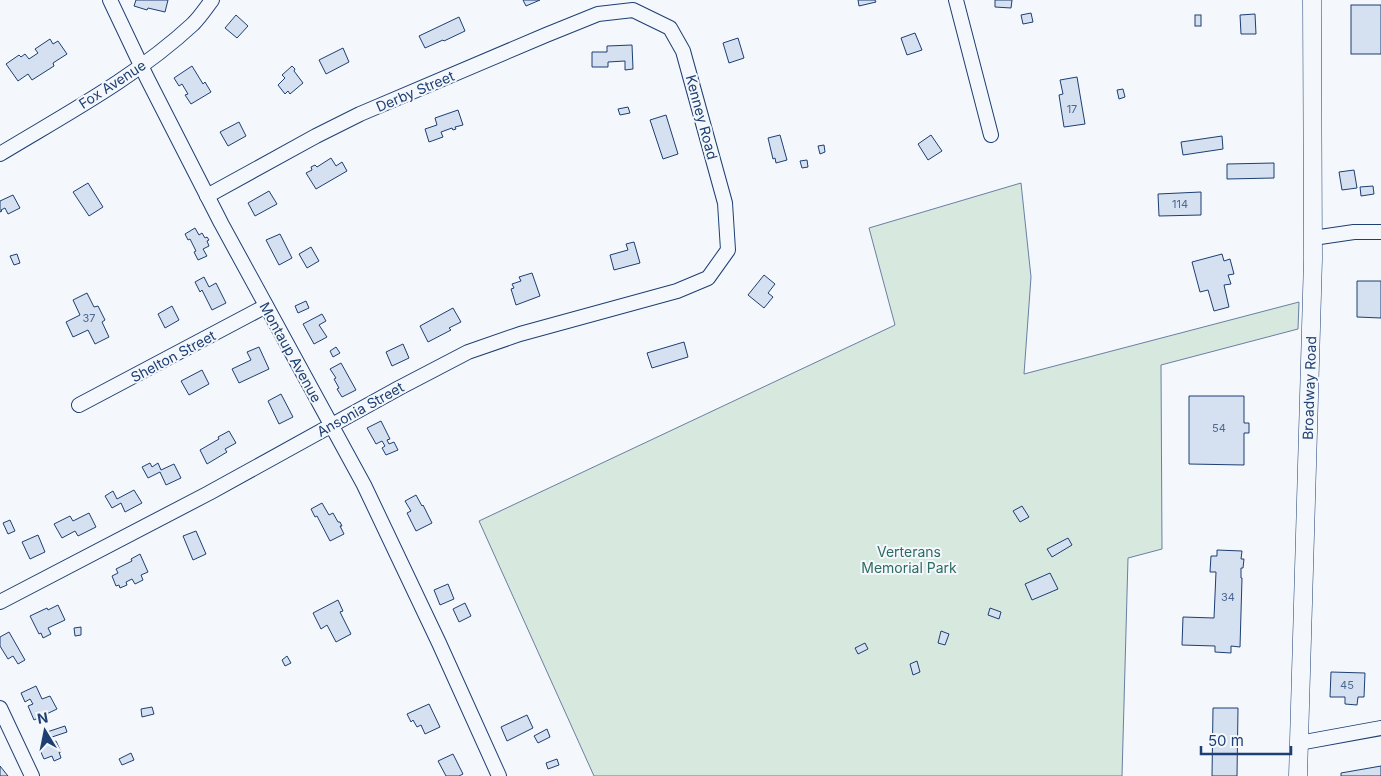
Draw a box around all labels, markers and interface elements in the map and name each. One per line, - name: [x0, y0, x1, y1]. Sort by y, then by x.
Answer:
- street label: Fox Avenue: [75, 56, 149, 112]
- street label: Derby Street: [373, 67, 457, 115]
- street label: Kenney Road: [683, 73, 721, 161]
- house number: 17: [1067, 102, 1077, 116]
- house number: 114: [1172, 197, 1188, 211]
- street label: Montaup Avenue: [256, 299, 326, 405]
- house number: 37: [82, 311, 96, 325]
- street label: Shelton Street: [128, 326, 219, 385]
- street label: Broadway Road: [1299, 336, 1319, 440]
- street label: Ansonia Street: [314, 378, 407, 440]
- house number: 54: [1212, 421, 1226, 435]
- park label: Verterans Memorial Park: [861, 543, 957, 576]
- house number: 34: [1221, 590, 1235, 604]
- house number: 45: [1340, 678, 1354, 692]
- north arrow: [20, 706, 70, 756]
- text: N: [36, 708, 49, 727]
- scale bar: [1201, 724, 1291, 756]
- text: 50 m: [1208, 731, 1244, 750]

